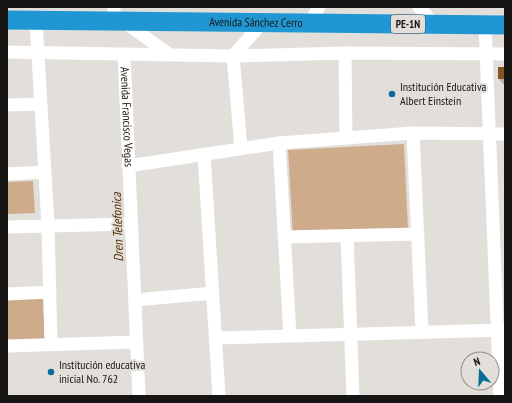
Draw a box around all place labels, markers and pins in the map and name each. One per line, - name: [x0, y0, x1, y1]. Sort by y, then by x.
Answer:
- place label: Institución Educativa Albert Einstein: [400, 79, 487, 108]
- marker: Institución Educativa Albert Einstein: [387, 89, 397, 99]
- place label: Institución educativa inicial No. 762: [59, 357, 145, 386]
- marker: Institución educativa inicial No. 762: [46, 367, 56, 377]

